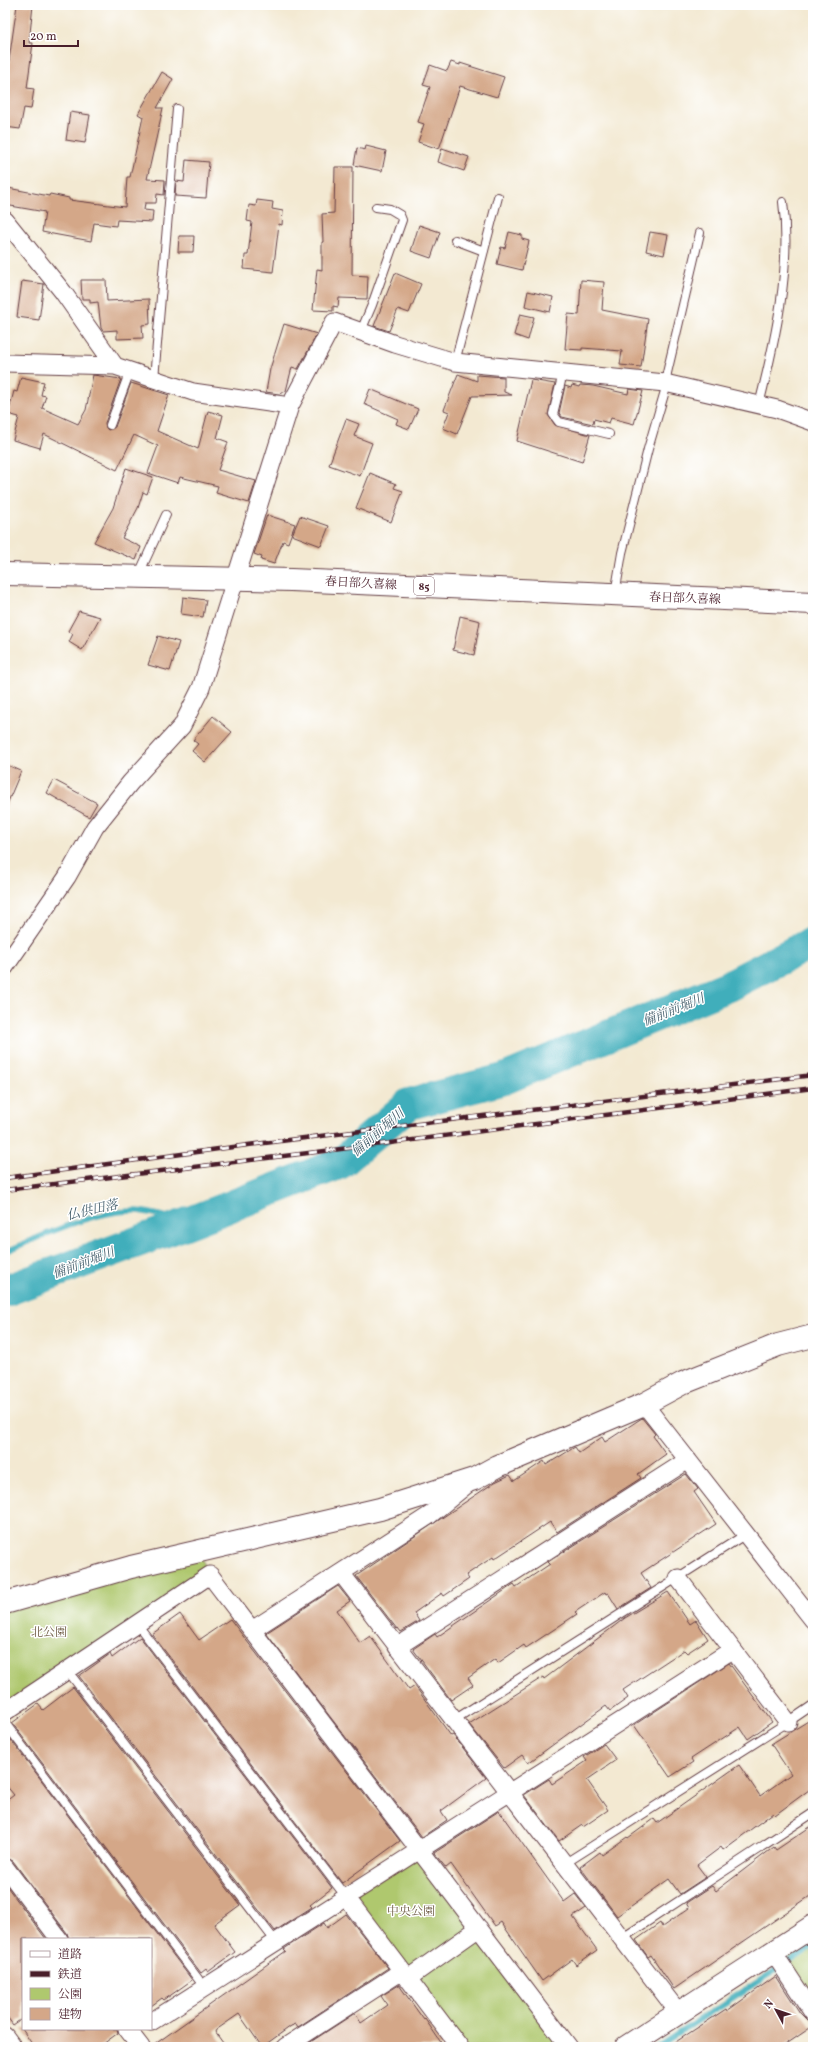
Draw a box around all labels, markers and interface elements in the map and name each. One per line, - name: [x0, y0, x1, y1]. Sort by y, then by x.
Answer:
- scale bar: [24, 22, 78, 48]
- text: 20 m: [30, 29, 57, 45]
- street label: 春日部久喜線: [325, 574, 397, 594]
- road number: 85: [414, 577, 434, 595]
- street label: 春日部久喜線: [649, 590, 721, 608]
- water label: 備前前堀川: [640, 990, 709, 1031]
- water label: 備前前堀川: [348, 1104, 410, 1162]
- water label: 仏供田落: [65, 1196, 122, 1226]
- water label: 備前前堀川: [50, 1243, 119, 1284]
- park label: 北公園: [31, 1625, 67, 1641]
- park label: 中央公園: [387, 1904, 435, 1920]
- legend: [22, 1938, 152, 2030]
- text: 道路: [58, 1947, 82, 1963]
- text: 鉄道: [57, 1967, 82, 1983]
- text: 公園: [58, 1987, 82, 2003]
- north arrow: [756, 1990, 796, 2030]
- text: N: [761, 1997, 778, 2012]
- text: 建物: [58, 2007, 82, 2023]

